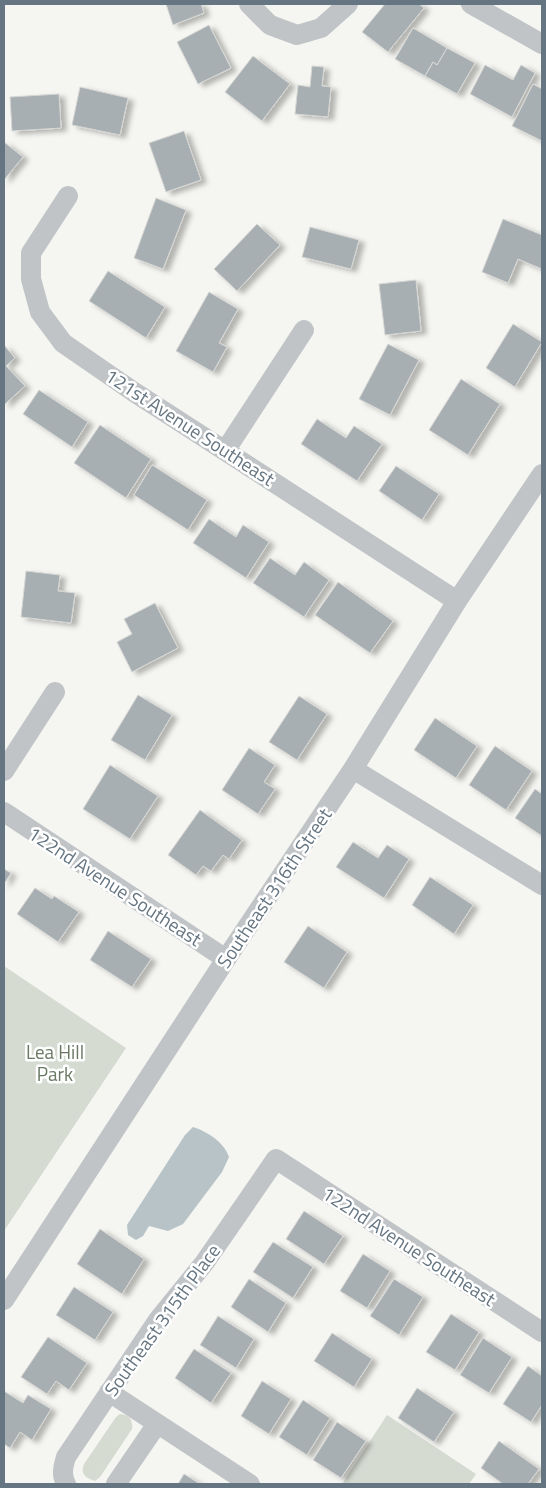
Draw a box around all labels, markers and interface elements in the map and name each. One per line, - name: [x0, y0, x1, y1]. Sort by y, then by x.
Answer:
- street label: 121st Avenue Southeast: [100, 361, 281, 493]
- street label: Southeast 316th Street: [209, 801, 338, 974]
- street label: 122nd Avenue Southeast: [23, 818, 208, 953]
- park label: Lea Hill Park: [26, 1037, 84, 1088]
- street label: 122nd Avenue Southeast: [317, 1178, 502, 1313]
- street label: Southeast 315th Place: [96, 1238, 227, 1402]

